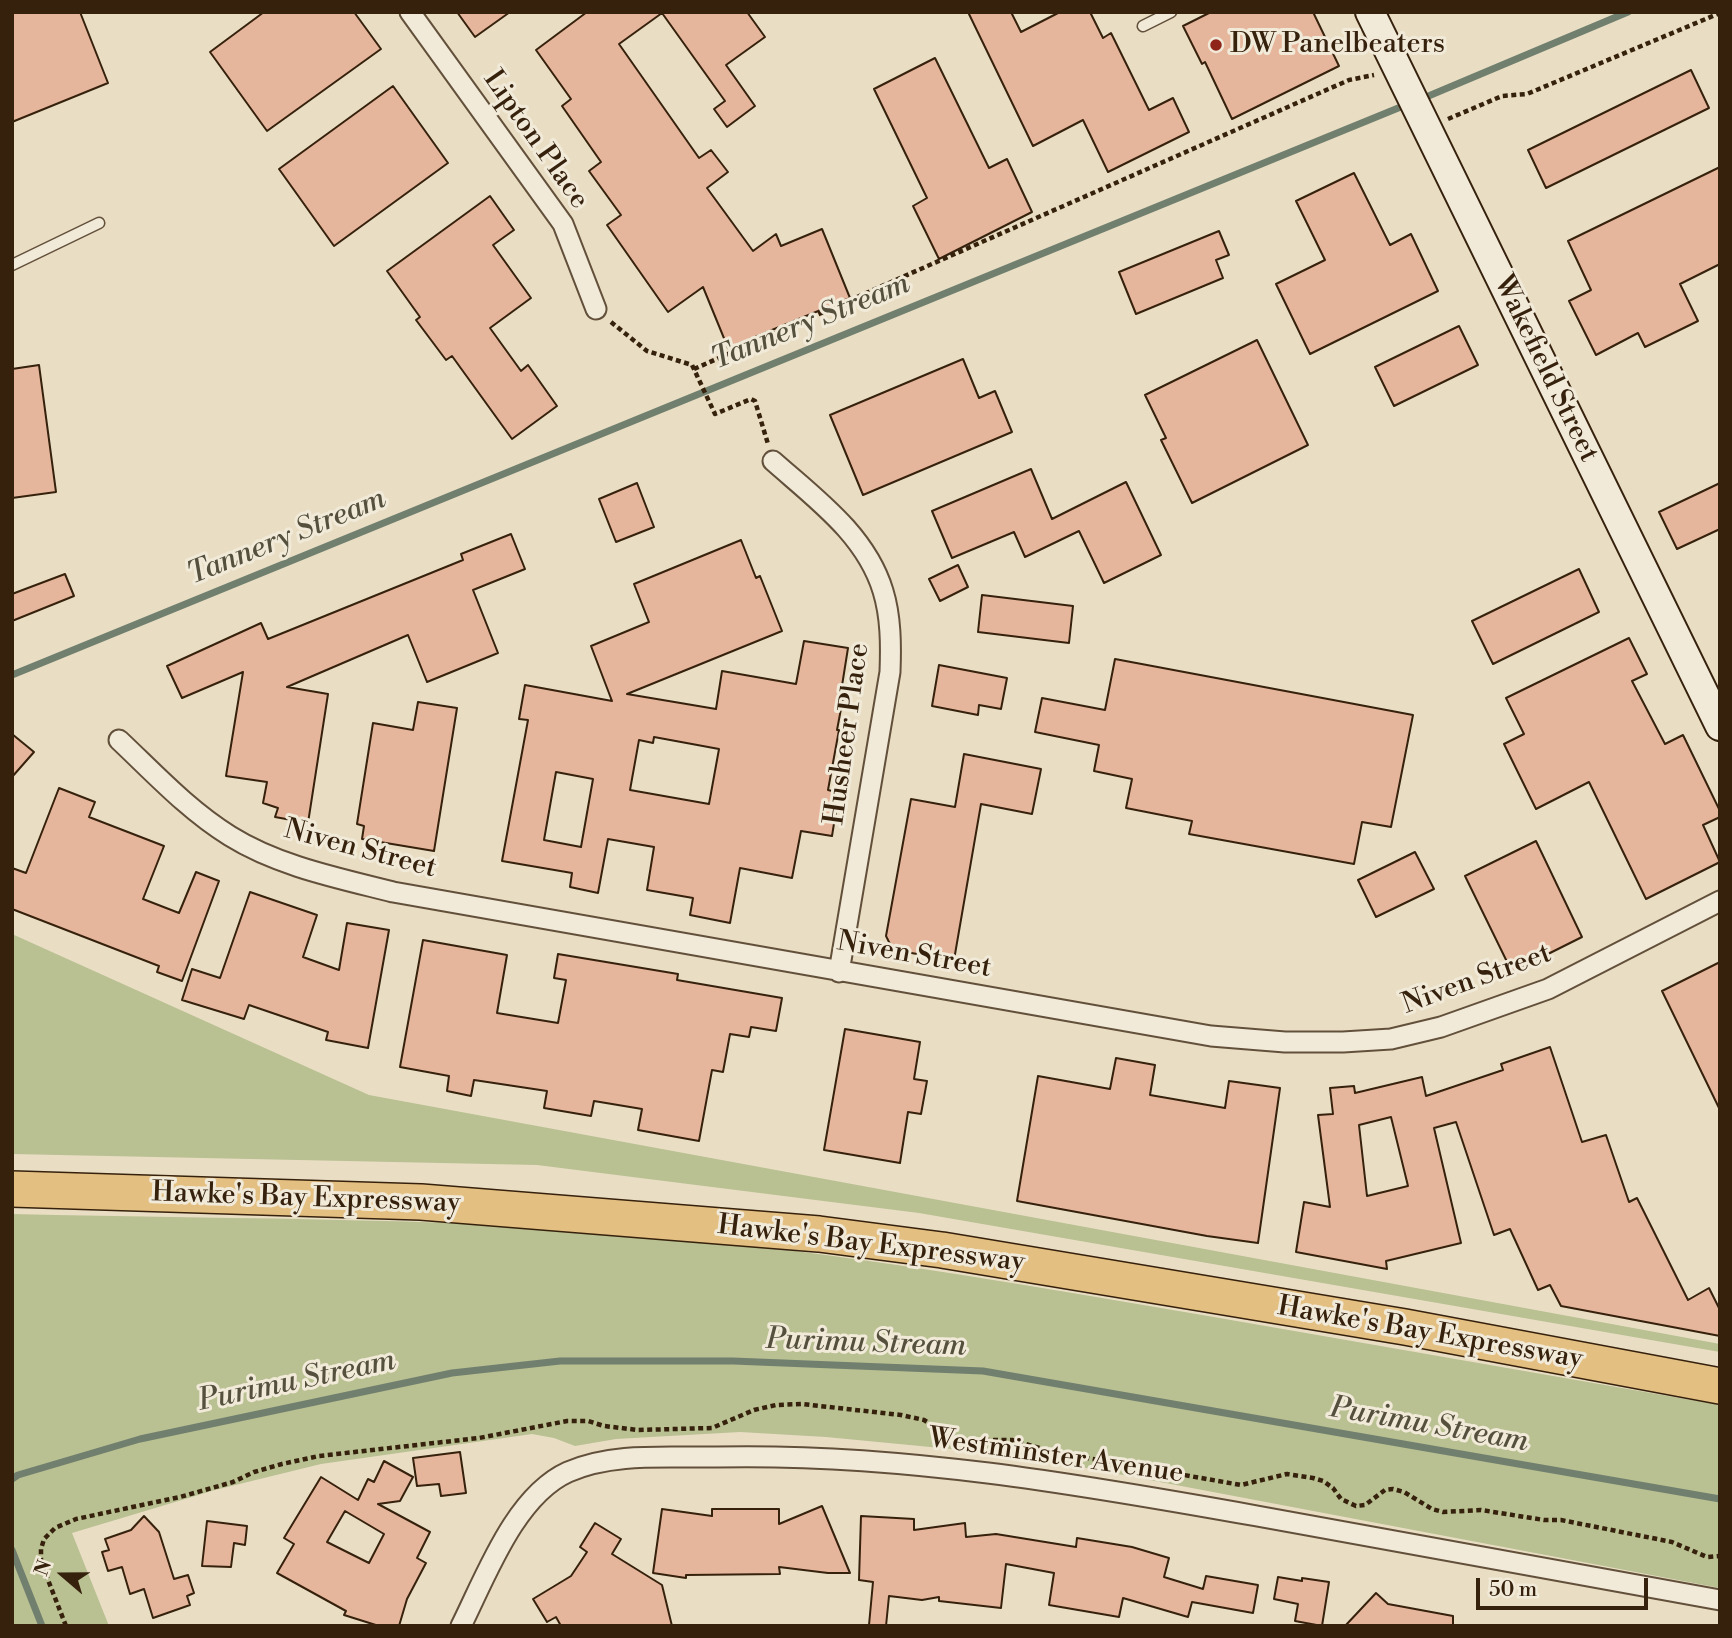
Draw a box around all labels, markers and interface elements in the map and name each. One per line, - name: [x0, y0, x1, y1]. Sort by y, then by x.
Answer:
- place label: DW Panelbeaters: [1230, 28, 1445, 62]
- marker: DW Panelbeaters: [1208, 37, 1224, 53]
- street label: Lipton Place: [475, 64, 595, 216]
- water label: Tannery Stream: [707, 267, 915, 379]
- street label: Wakefield Street: [1485, 270, 1605, 468]
- water label: Tannery Stream: [183, 482, 391, 594]
- street label: Husheer Place: [819, 641, 877, 827]
- street label: Niven Street: [280, 814, 440, 886]
- street label: Niven Street: [834, 926, 994, 986]
- street label: Niven Street: [1398, 937, 1556, 1023]
- street label: Hawke's Bay Expressway: [151, 1177, 461, 1221]
- street label: Hawke's Bay Expressway: [715, 1209, 1027, 1281]
- street label: Hawke's Bay Expressway: [1275, 1291, 1585, 1377]
- water label: Purimu Stream: [765, 1323, 967, 1365]
- water label: Purimu Stream: [195, 1344, 399, 1420]
- water label: Purimu Stream: [1327, 1391, 1531, 1461]
- street label: Westminster Avenue: [926, 1422, 1186, 1492]
- north arrow: [28, 1540, 98, 1610]
- text: N: [29, 1557, 57, 1579]
- scale bar: [1480, 1564, 1652, 1608]
- text: 50 m: [1489, 1577, 1537, 1603]

